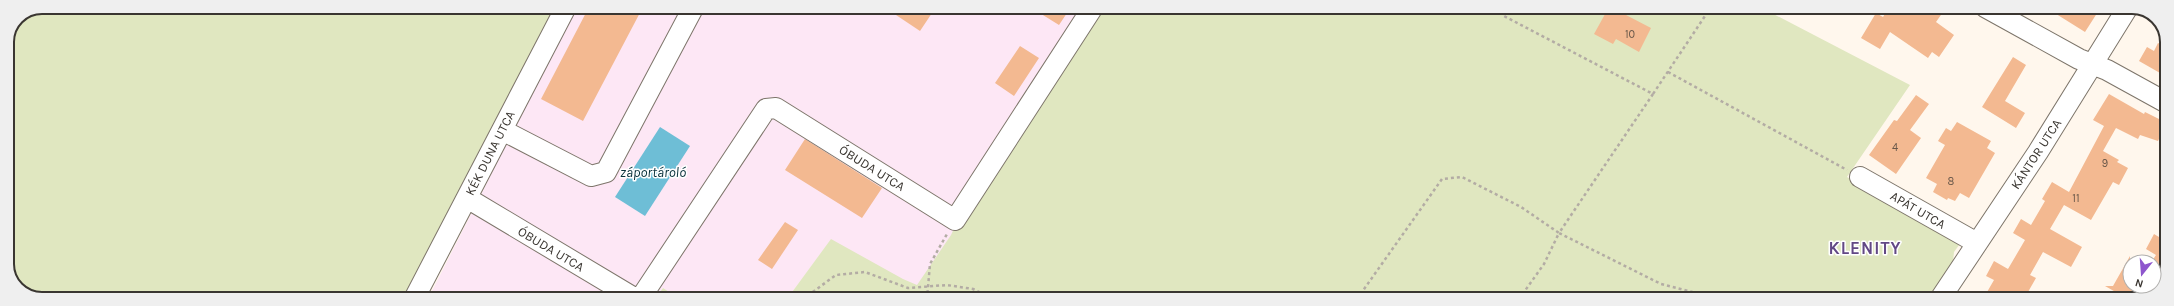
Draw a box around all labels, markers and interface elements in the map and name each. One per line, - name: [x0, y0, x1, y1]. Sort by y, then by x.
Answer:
- house number: 10: [1625, 28, 1635, 41]
- street label: KÉK DUNA UTCA: [460, 107, 518, 198]
- street label: KÁNTOR UTCA: [2006, 115, 2065, 192]
- street label: ÓBUDA UTCA: [836, 141, 909, 194]
- house number: 4: [1892, 141, 1898, 154]
- house number: 9: [2102, 157, 2108, 170]
- water label: záportároló: [620, 164, 686, 181]
- house number: 8: [1948, 175, 1955, 188]
- street label: APÁT UTCA: [1888, 186, 1950, 232]
- house number: 11: [2072, 192, 2080, 205]
- street label: ÓBUDA UTCA: [515, 223, 588, 275]
- district label: KLENITY: [1829, 238, 1901, 258]
- north arrow: [2122, 254, 2162, 294]
- text: N: [2134, 276, 2145, 290]

